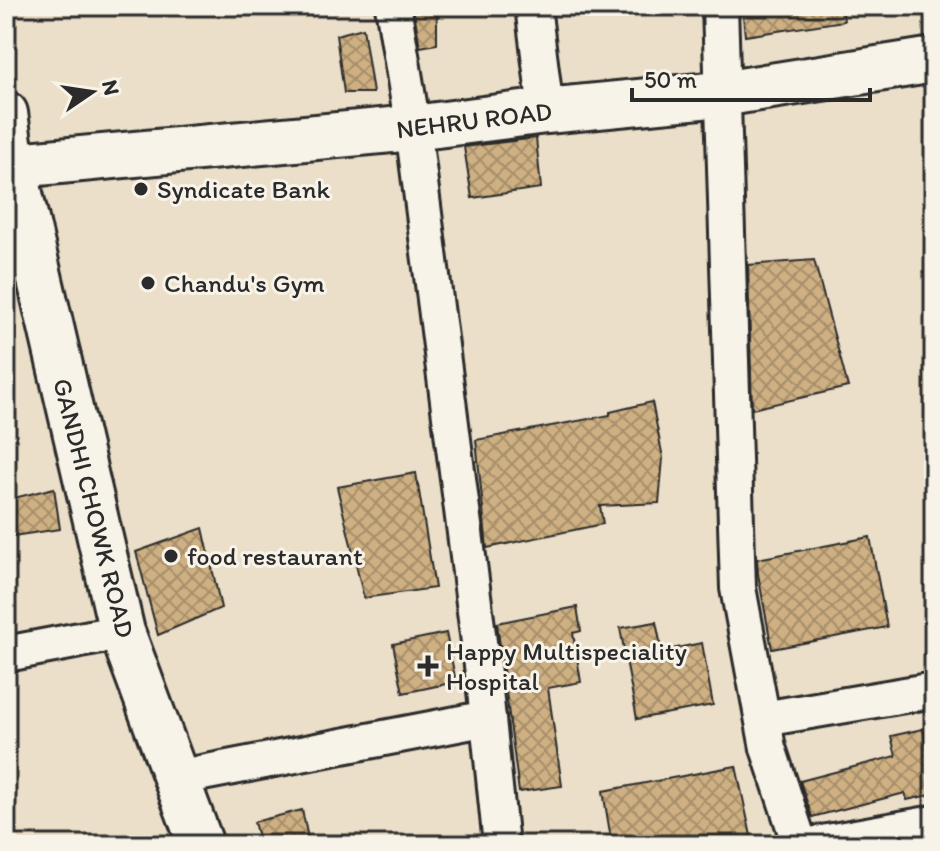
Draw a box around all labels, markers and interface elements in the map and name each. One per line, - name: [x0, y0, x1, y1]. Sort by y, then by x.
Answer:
- north arrow: [52, 52, 132, 132]
- scale bar: [632, 52, 870, 102]
- text: 50 m: [644, 65, 697, 94]
- text: N: [96, 77, 126, 98]
- street label: NEHRU ROAD: [394, 95, 554, 145]
- place label: Syndicate Bank: [157, 173, 330, 205]
- marker: Syndicate Bank: [132, 180, 150, 198]
- place label: Chandu's Gym: [164, 267, 325, 299]
- marker: Chandu's Gym: [139, 274, 157, 292]
- street label: GANDHI CHOWK ROAD: [46, 375, 142, 641]
- place label: food restaurant: [187, 540, 363, 572]
- marker: food restaurant: [162, 547, 180, 565]
- place label: Happy Multispeciality Hospital: [446, 635, 687, 697]
- marker: Happy Multispeciality Hospital: [417, 655, 439, 677]

